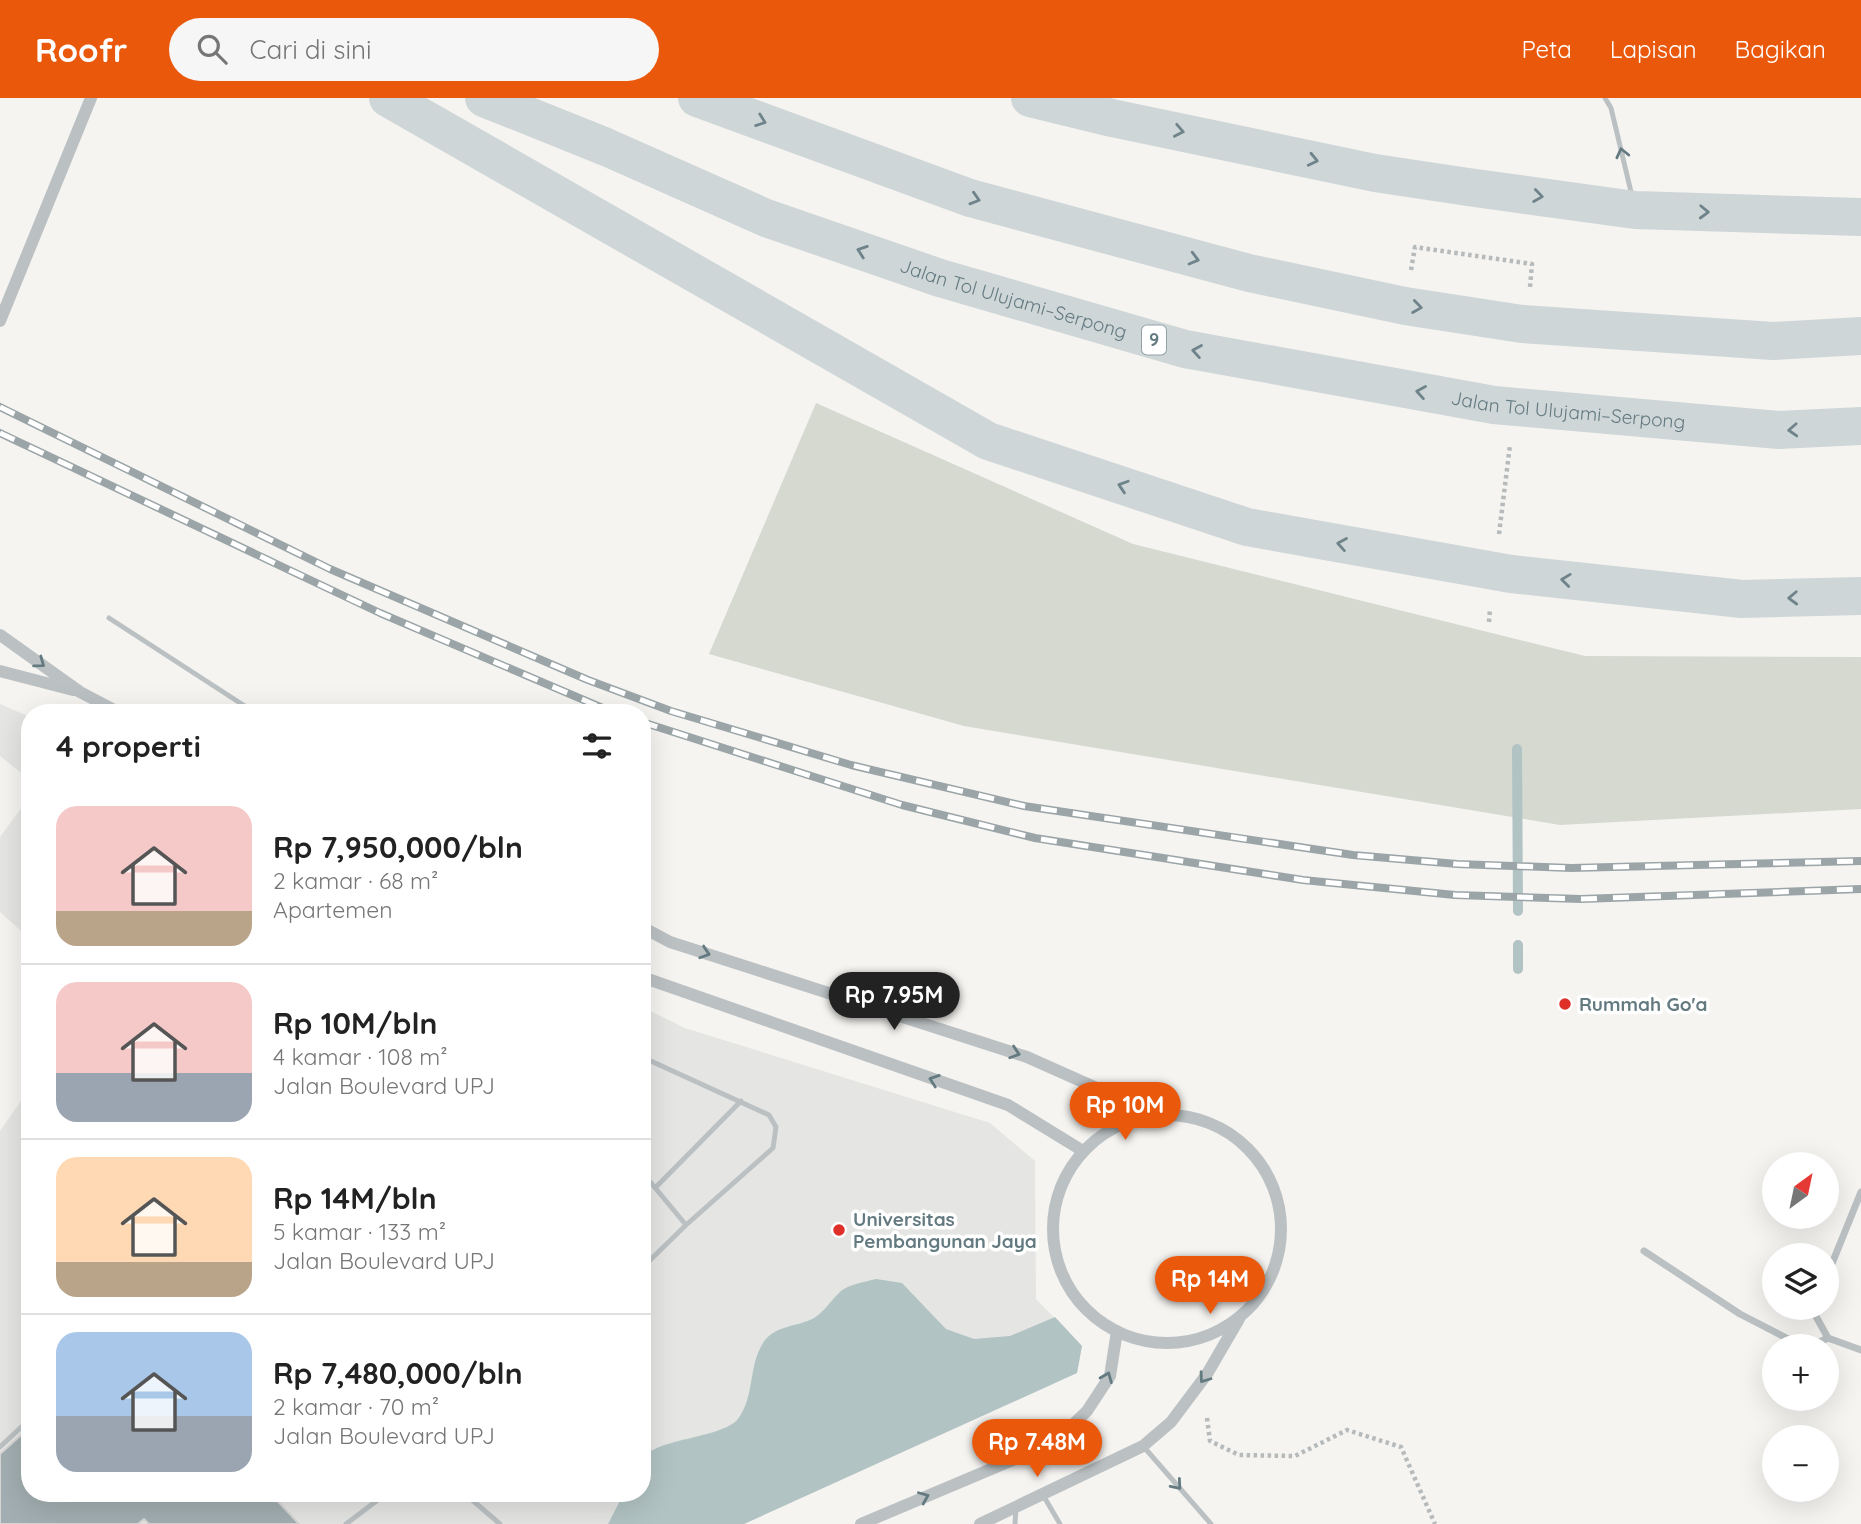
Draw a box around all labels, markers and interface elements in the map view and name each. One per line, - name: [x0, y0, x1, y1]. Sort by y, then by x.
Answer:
- search box: [169, 18, 659, 81]
- text: Roofr: [35, 29, 127, 70]
- icon: search: [193, 30, 231, 68]
- text: Cari di sini: [249, 33, 372, 66]
- text: Peta: [1521, 34, 1572, 64]
- text: Lapisan: [1610, 34, 1697, 64]
- text: Bagikan: [1735, 34, 1826, 64]
- one-way arrow: [755, 113, 767, 127]
- one-way arrow: [1173, 123, 1185, 138]
- one-way arrow: [1616, 147, 1630, 159]
- one-way arrow: [1307, 151, 1319, 166]
- one-way arrow: [1532, 189, 1544, 204]
- one-way arrow: [969, 190, 981, 205]
- one-way arrow: [1698, 205, 1709, 220]
- one-way arrow: [856, 245, 868, 259]
- one-way arrow: [1188, 250, 1200, 265]
- street label: Jalan Tol Ulujami–Serpong: [897, 253, 1130, 344]
- one-way arrow: [1411, 300, 1422, 315]
- road number: 9: [1142, 326, 1166, 354]
- one-way arrow: [1191, 344, 1203, 359]
- one-way arrow: [1415, 385, 1427, 400]
- street label: Jalan Tol Ulujami–Serpong: [1449, 385, 1686, 434]
- one-way arrow: [1787, 422, 1798, 437]
- one-way arrow: [1117, 480, 1129, 494]
- one-way arrow: [1336, 537, 1348, 552]
- one-way arrow: [1560, 573, 1572, 588]
- one-way arrow: [1787, 590, 1798, 605]
- one-way arrow: [32, 655, 45, 668]
- text: 4 properti: [56, 727, 201, 765]
- icon: filters: [578, 727, 616, 765]
- text: Rp 7,950,000/bln: [273, 828, 523, 866]
- icon: home: [112, 834, 196, 918]
- text: 2 kamar · 68 m²: [273, 866, 438, 895]
- text: Apartemen: [273, 895, 393, 924]
- one-way arrow: [699, 945, 711, 960]
- pin: Rp 7.95M: [822, 972, 966, 1032]
- text: Rp 7.95M: [845, 980, 943, 1009]
- place label: Rummah Go'a: [1579, 992, 1707, 1016]
- marker: Rummah Go'a: [1557, 996, 1573, 1012]
- text: Rp 10M/bln: [273, 1004, 437, 1042]
- icon: home: [112, 1010, 196, 1094]
- text: 4 kamar · 108 m²: [273, 1042, 448, 1071]
- one-way arrow: [1008, 1045, 1021, 1059]
- text: Jalan Boulevard UPJ: [273, 1071, 495, 1100]
- one-way arrow: [929, 1074, 941, 1088]
- pin: Rp 10M: [1068, 1082, 1182, 1142]
- text: Rp 10M: [1086, 1090, 1164, 1119]
- north arrow: [1762, 1152, 1839, 1228]
- map controls: [1762, 1152, 1839, 1502]
- text: Rp 14M/bln: [273, 1179, 437, 1217]
- icon: home: [112, 1185, 196, 1269]
- place label: Universitas Pembangunan Jaya: [853, 1207, 1037, 1253]
- text: 5 kamar · 133 m²: [273, 1217, 446, 1246]
- marker: Universitas Pembangunan Jaya: [831, 1222, 847, 1238]
- button: layers: [1762, 1243, 1839, 1320]
- text: Jalan Boulevard UPJ: [273, 1246, 495, 1275]
- pin: Rp 14M: [1153, 1256, 1267, 1316]
- text: Rp 14M: [1171, 1264, 1249, 1293]
- button: +: [1762, 1334, 1839, 1411]
- text: Rp 7,480,000/bln: [273, 1354, 523, 1392]
- icon: home: [112, 1360, 196, 1444]
- one-way arrow: [1200, 1370, 1212, 1382]
- one-way arrow: [1099, 1371, 1113, 1384]
- text: 2 kamar · 70 m²: [273, 1392, 439, 1421]
- pin: Rp 7.48M: [965, 1420, 1109, 1479]
- text: Jalan Boulevard UPJ: [273, 1421, 495, 1450]
- button: −: [1762, 1425, 1839, 1502]
- text: Rp 7.48M: [988, 1427, 1086, 1456]
- one-way arrow: [1169, 1477, 1181, 1490]
- one-way arrow: [917, 1492, 929, 1506]

